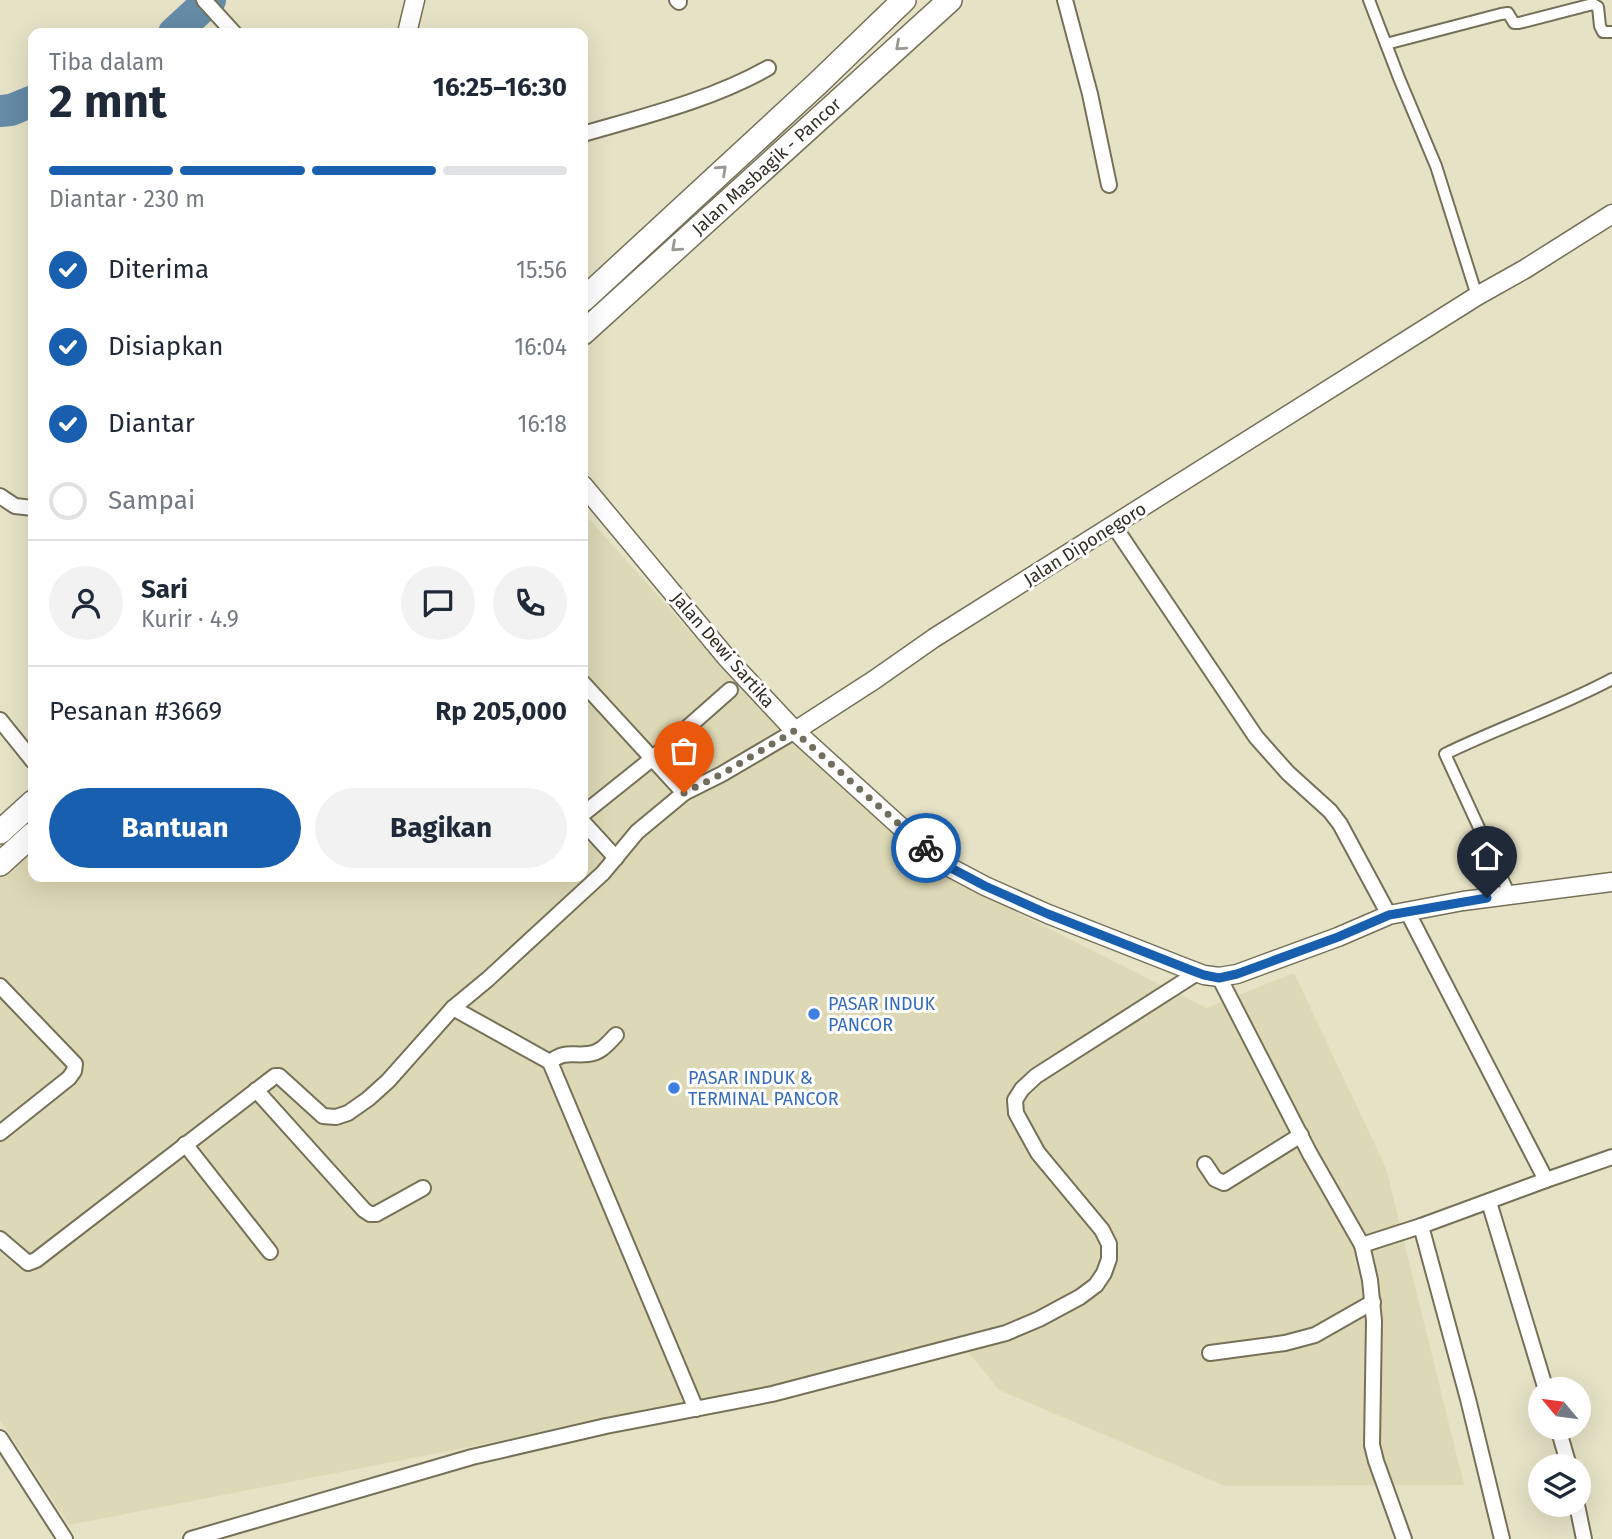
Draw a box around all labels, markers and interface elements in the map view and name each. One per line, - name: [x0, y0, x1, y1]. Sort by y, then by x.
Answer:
- one-way arrow: [895, 38, 908, 50]
- text: Tiba dalam: [49, 48, 164, 76]
- text: 16:25–16:30: [433, 72, 567, 103]
- text: 2 mnt: [49, 74, 167, 129]
- street label: Jalan Masbagik - Pancor: [688, 93, 846, 240]
- one-way arrow: [714, 166, 727, 179]
- text: Diantar · 230 m: [49, 185, 205, 213]
- one-way arrow: [671, 239, 684, 252]
- icon: check: [49, 251, 87, 289]
- text: Diterima: [108, 254, 209, 285]
- text: 15:56: [516, 256, 567, 284]
- icon: check: [49, 328, 87, 366]
- text: Disiapkan: [108, 331, 223, 362]
- text: 16:04: [514, 333, 567, 361]
- icon: check: [49, 405, 87, 443]
- text: Diantar: [108, 408, 195, 439]
- text: 16:18: [518, 410, 567, 438]
- text: Sampai: [108, 485, 195, 516]
- street label: Jalan Diponegoro: [1020, 498, 1150, 590]
- button: person: [49, 566, 123, 640]
- button: chat: [401, 566, 475, 640]
- button: phone: [493, 566, 567, 640]
- text: Sari: [141, 574, 188, 605]
- street label: Jalan Dewi Sartika: [667, 588, 779, 712]
- text: Kurir · 4.9: [141, 605, 239, 633]
- text: Pesanan #3669: [49, 696, 222, 727]
- text: Rp 205,000: [435, 696, 567, 727]
- pin: [654, 721, 714, 793]
- icon: bag: [665, 732, 703, 770]
- button: Bantuan: [49, 788, 301, 868]
- button: Bagikan: [315, 788, 567, 868]
- courier: [891, 813, 961, 883]
- pin: [1457, 826, 1517, 898]
- icon: bike: [907, 829, 945, 867]
- icon: home: [1468, 837, 1506, 875]
- place label: PASAR INDUK PANCOR: [828, 993, 935, 1036]
- marker: PASAR INDUK PANCOR: [806, 1006, 822, 1022]
- place label: PASAR INDUK & TERMINAL PANCOR: [688, 1067, 839, 1110]
- marker: PASAR INDUK & TERMINAL PANCOR: [666, 1080, 682, 1096]
- north arrow: [1528, 1377, 1591, 1440]
- map controls: [1528, 1377, 1591, 1517]
- button: layers: [1528, 1454, 1591, 1517]

